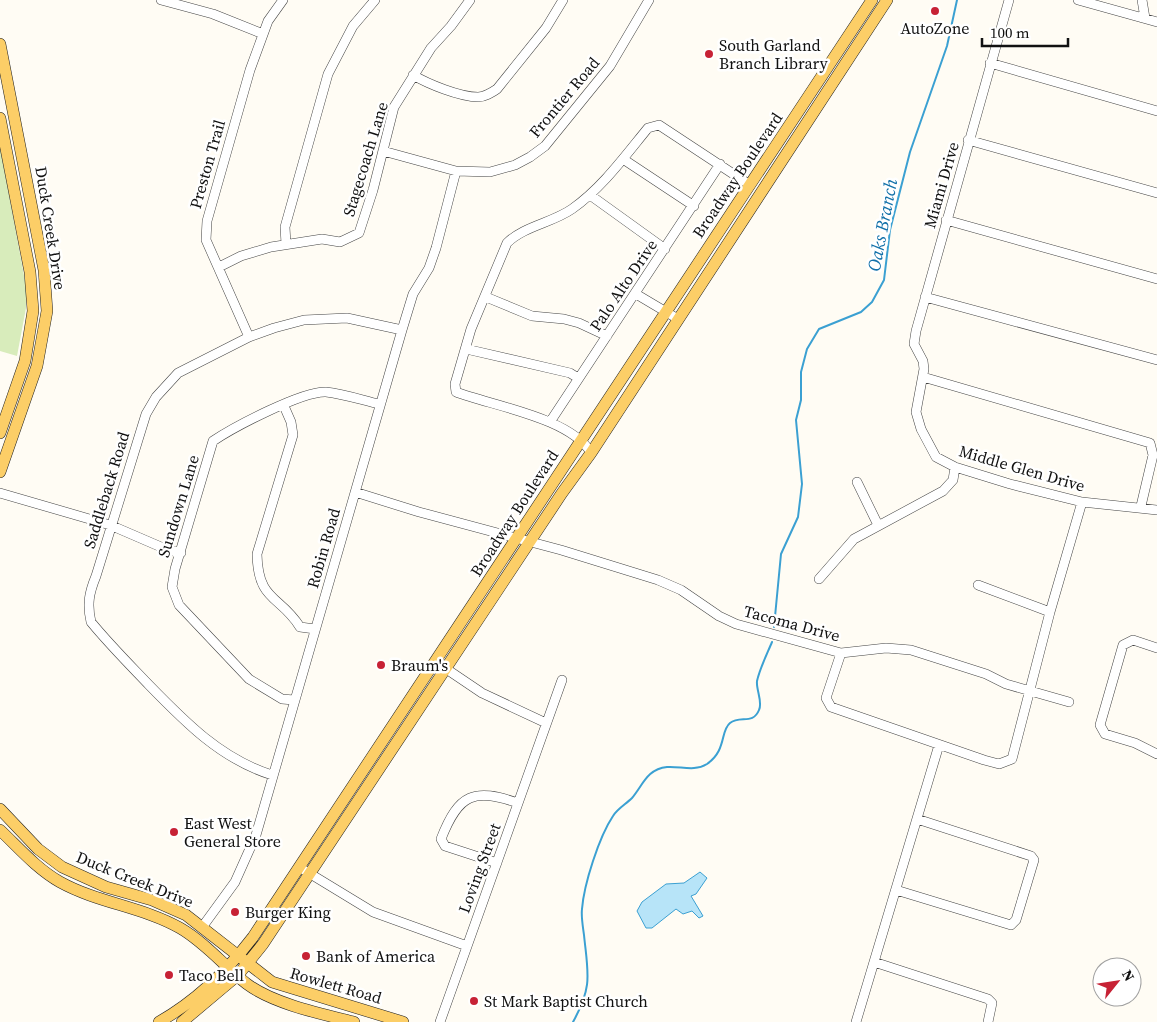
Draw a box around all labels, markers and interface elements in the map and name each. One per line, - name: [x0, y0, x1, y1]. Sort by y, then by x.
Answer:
- marker: AutoZone: [929, 5, 941, 17]
- scale bar: [982, 15, 1068, 47]
- place label: AutoZone: [900, 17, 970, 39]
- text: 100 m: [990, 22, 1030, 43]
- place label: South Garland Branch Library: [719, 34, 829, 74]
- marker: South Garland Branch Library: [703, 48, 715, 60]
- street label: Frontier Road: [524, 52, 604, 142]
- street label: Stagecoach Lane: [337, 99, 393, 219]
- street label: Broadway Boulevard: [687, 108, 787, 242]
- street label: Preston Trail: [184, 117, 230, 211]
- street label: Miami Drive: [918, 139, 964, 231]
- street label: Duck Creek Drive: [30, 165, 72, 291]
- water label: Oaks Branch: [861, 176, 903, 273]
- street label: Palo Alto Drive: [584, 235, 662, 335]
- street label: Saddleback Road: [78, 429, 134, 551]
- street label: Middle Glen Drive: [957, 440, 1087, 496]
- street label: Broadway Boulevard: [465, 445, 563, 581]
- street label: Sundown Lane: [152, 452, 204, 560]
- street label: Robin Road: [301, 505, 345, 591]
- street label: Tacoma Drive: [742, 600, 842, 646]
- place label: Braum's: [391, 654, 448, 676]
- marker: Braum's: [375, 659, 387, 671]
- place label: East West General Store: [184, 812, 281, 852]
- street label: Loving Street: [453, 819, 506, 916]
- marker: East West General Store: [168, 826, 180, 838]
- street label: Duck Creek Drive: [73, 845, 197, 913]
- place label: Burger King: [245, 901, 331, 923]
- marker: Burger King: [229, 906, 241, 918]
- place label: Bank of America: [316, 945, 436, 967]
- marker: Bank of America: [300, 950, 312, 962]
- north arrow: [1092, 957, 1142, 1007]
- street label: Rowlett Road: [288, 961, 384, 1009]
- place label: Taco Bell: [179, 964, 244, 986]
- text: N: [1117, 966, 1139, 985]
- marker: Taco Bell: [163, 969, 175, 981]
- place label: St Mark Baptist Church: [484, 990, 648, 1012]
- marker: St Mark Baptist Church: [468, 995, 480, 1007]

